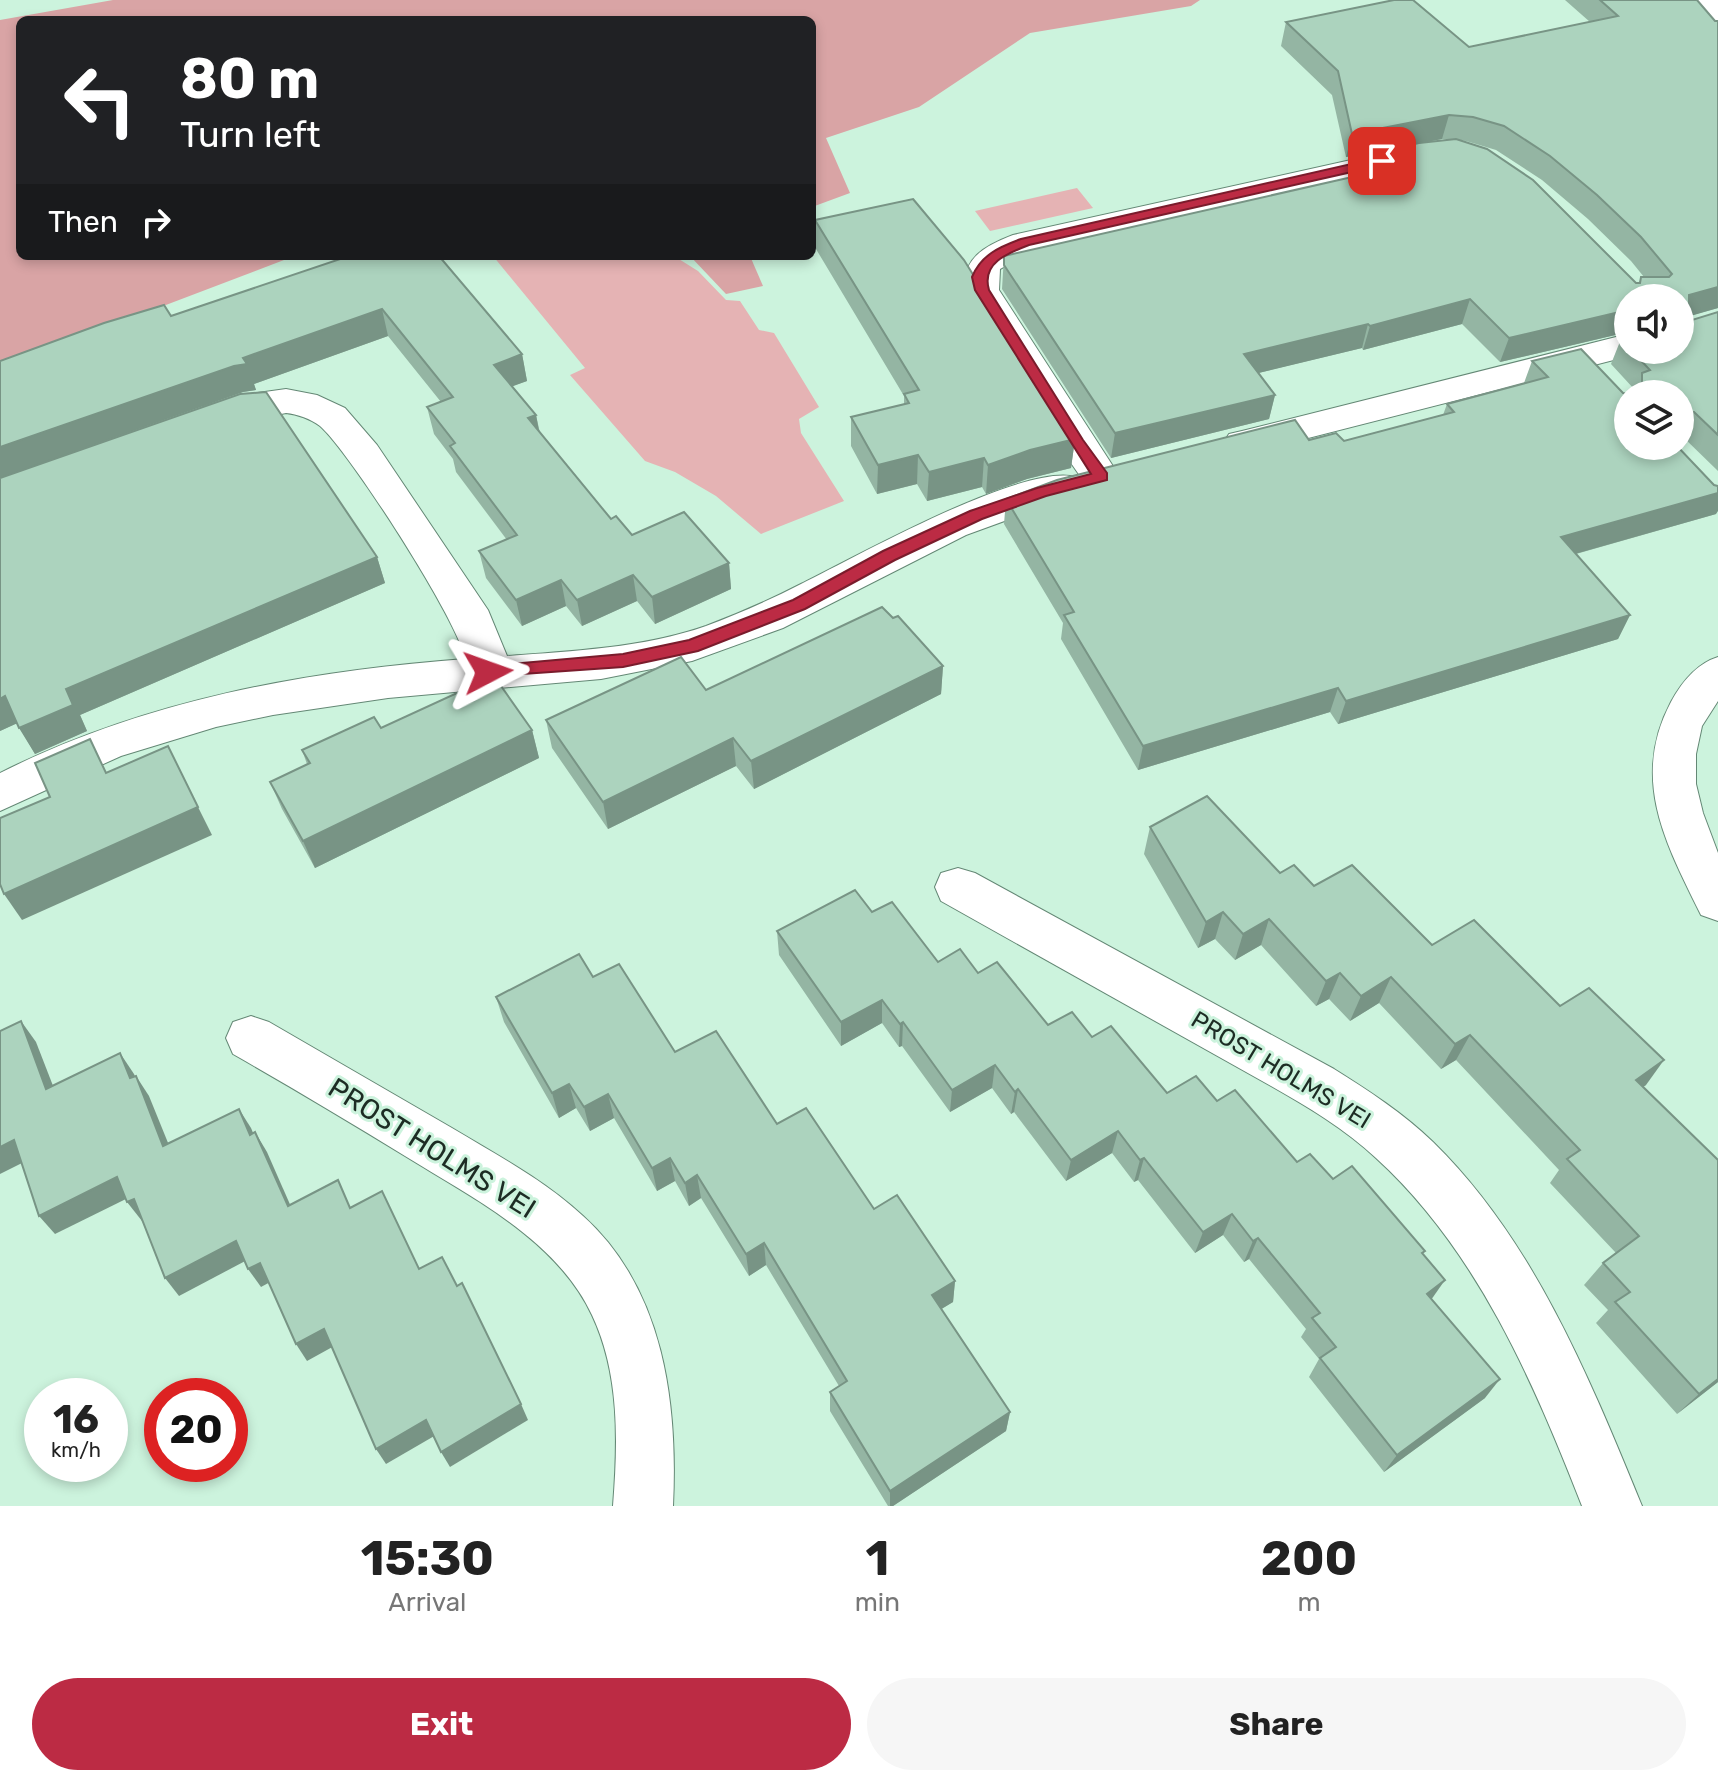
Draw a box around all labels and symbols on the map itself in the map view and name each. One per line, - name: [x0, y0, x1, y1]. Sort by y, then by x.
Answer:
- pin: [1348, 127, 1416, 195]
- position arrow: [446, 630, 530, 714]
- street label: PROST HOLMS VEI: [1186, 1005, 1376, 1135]
- street label: PROST HOLMS VEI: [322, 1071, 542, 1225]
- speed limit sign: 20: [144, 1378, 248, 1482]

